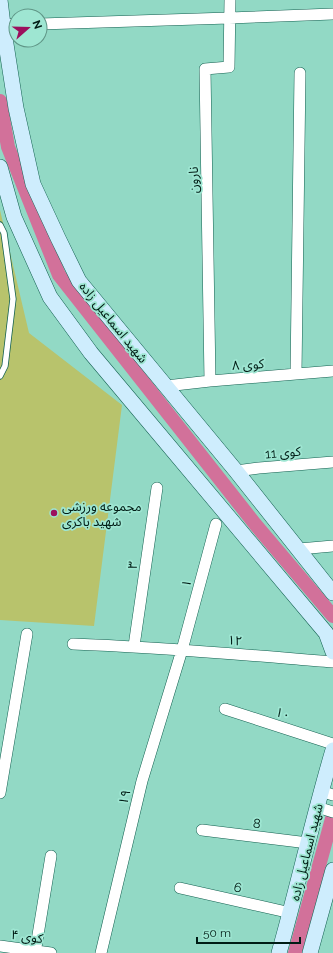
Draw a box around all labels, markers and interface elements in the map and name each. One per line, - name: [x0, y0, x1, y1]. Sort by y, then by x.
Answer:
- north arrow: [8, 8, 48, 48]
- text: N: [29, 19, 44, 31]
- street label: نارون: [186, 166, 202, 194]
- street label: شهید اسماعیل زاده: [76, 279, 151, 366]
- street label: کوی ۸: [231, 356, 265, 374]
- street label: کوی 11: [265, 443, 302, 463]
- place label: مجموعه ورزشی شهید باکری: [62, 499, 142, 530]
- marker: مجموعه ورزشی شهید باکری: [49, 508, 59, 518]
- street label: ۳: [125, 560, 140, 570]
- street label: ۱: [178, 578, 195, 589]
- street label: ۱۲: [227, 632, 243, 649]
- street label: ۱۰: [273, 704, 292, 723]
- street label: ۱۹: [115, 788, 134, 806]
- street label: شهید اسماعیل زاده: [287, 802, 327, 903]
- street label: 8: [252, 816, 262, 831]
- street label: 6: [232, 879, 244, 896]
- scale bar: [197, 919, 300, 945]
- text: 50 m: [203, 926, 231, 940]
- street label: کوی ۴: [10, 927, 45, 947]

